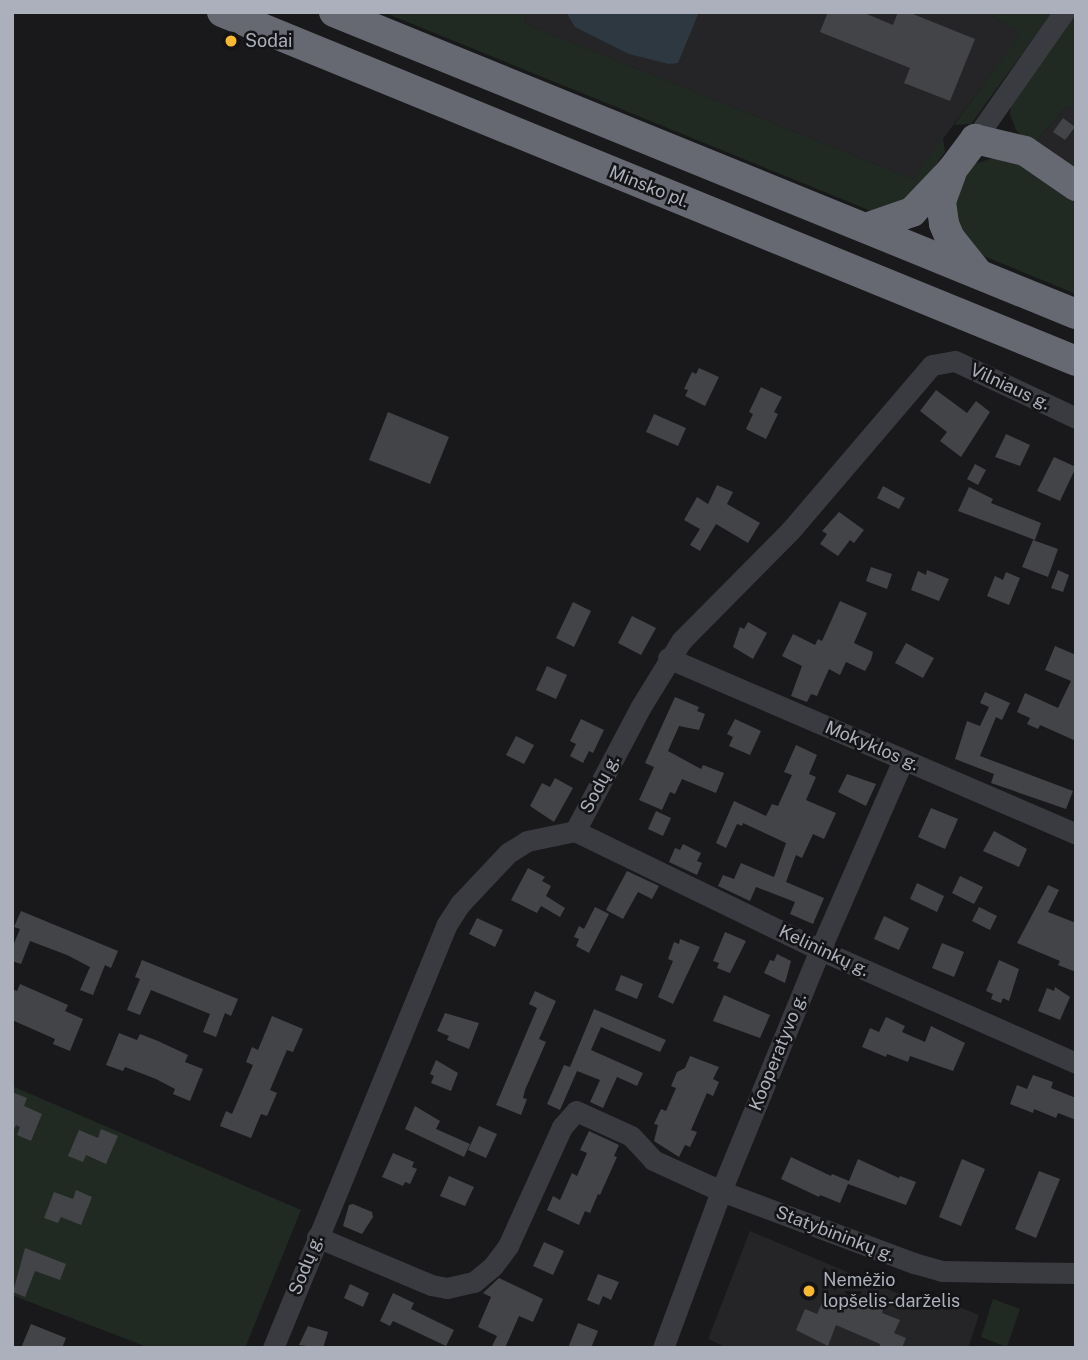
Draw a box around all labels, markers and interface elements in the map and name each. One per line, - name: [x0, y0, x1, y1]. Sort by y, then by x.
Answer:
- place label: Sodai: [245, 30, 292, 52]
- marker: Sodai: [223, 33, 239, 49]
- street label: Minsko pl.: [606, 161, 692, 213]
- street label: Vilniaus g.: [966, 359, 1054, 415]
- street label: Mokyklos g.: [822, 717, 922, 775]
- street label: Sodų g.: [576, 751, 624, 817]
- street label: Kelininkų g.: [775, 921, 873, 981]
- street label: Kooperatyvo g.: [745, 990, 811, 1114]
- street label: Statybininkų g.: [773, 1201, 897, 1267]
- street label: Sodų g.: [284, 1232, 328, 1298]
- place label: Nemėžio lopšelis-darželis: [823, 1270, 960, 1312]
- marker: Nemėžio lopšelis-darželis: [801, 1283, 817, 1299]

